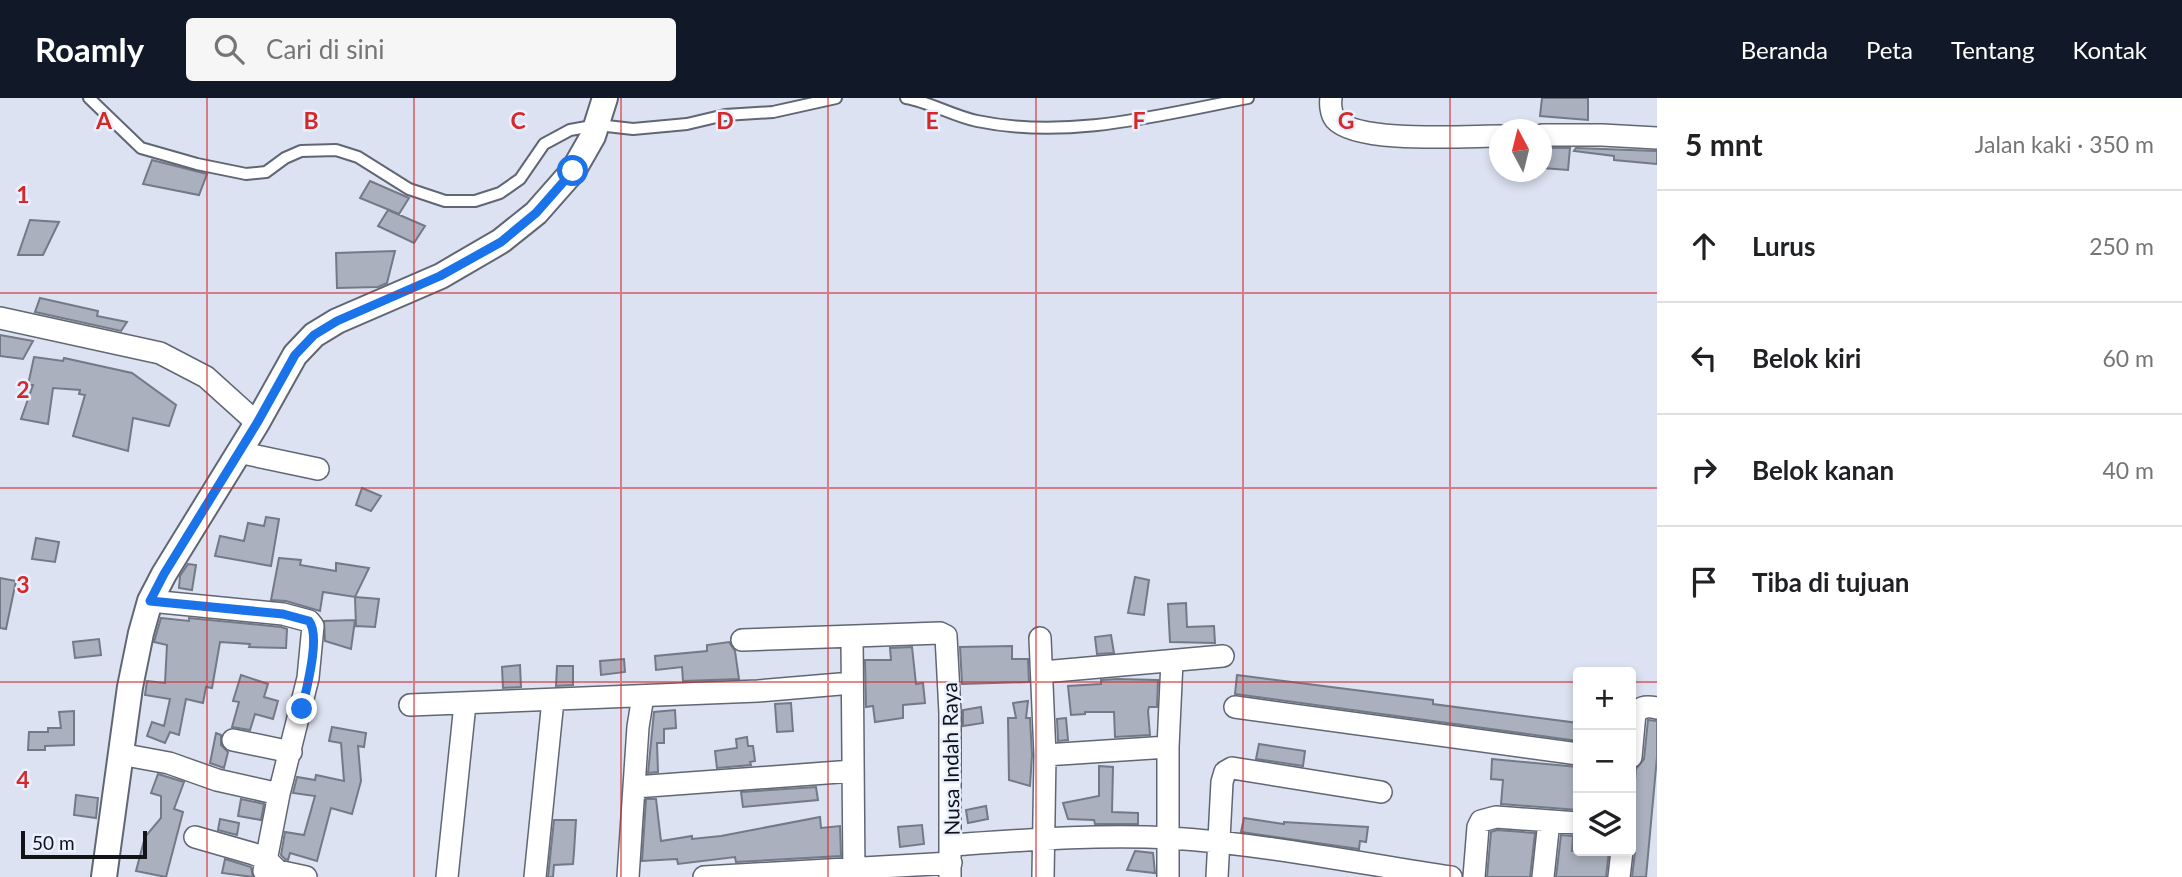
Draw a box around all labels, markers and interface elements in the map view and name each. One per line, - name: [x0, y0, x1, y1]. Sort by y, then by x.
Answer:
- search box: [186, 18, 676, 81]
- text: Roamly: [35, 29, 144, 69]
- icon: search: [210, 30, 248, 68]
- text: Cari di sini: [266, 33, 384, 65]
- text: Beranda: [1741, 35, 1828, 64]
- text: Peta: [1866, 35, 1913, 64]
- text: Tentang: [1951, 35, 2034, 64]
- text: Kontak: [2072, 35, 2147, 64]
- text: A: [95, 106, 113, 134]
- text: B: [303, 106, 319, 134]
- text: C: [510, 106, 526, 134]
- text: D: [716, 106, 734, 134]
- text: E: [925, 106, 939, 134]
- text: F: [1132, 106, 1146, 134]
- text: G: [1338, 106, 1354, 134]
- north arrow: [1489, 119, 1552, 182]
- text: 5 mnt: [1685, 126, 1763, 162]
- text: Jalan kaki · 350 m: [1975, 130, 2154, 158]
- route start: [557, 155, 588, 186]
- text: 1: [16, 180, 30, 208]
- icon: ahead: [1685, 227, 1723, 265]
- text: Lurus: [1752, 230, 1815, 262]
- text: 250 m: [2089, 232, 2154, 260]
- icon: left: [1685, 339, 1723, 377]
- text: Belok kiri: [1752, 342, 1861, 374]
- text: 60 m: [2103, 344, 2154, 372]
- text: 2: [16, 375, 30, 403]
- icon: right: [1685, 451, 1723, 489]
- text: Belok kanan: [1752, 454, 1894, 486]
- text: 40 m: [2103, 456, 2154, 484]
- icon: arrive: [1685, 563, 1723, 601]
- text: Tiba di tujuan: [1752, 566, 1910, 598]
- text: 3: [16, 570, 30, 598]
- map controls: [1573, 667, 1636, 856]
- button: +: [1573, 667, 1636, 730]
- street label: Nusa Indah Raya: [936, 682, 964, 836]
- route end: [286, 693, 317, 724]
- button: −: [1573, 730, 1636, 793]
- text: 4: [16, 765, 30, 793]
- button: layers: [1573, 793, 1636, 856]
- scale bar: [21, 828, 147, 860]
- text: 50 m: [32, 831, 75, 854]

